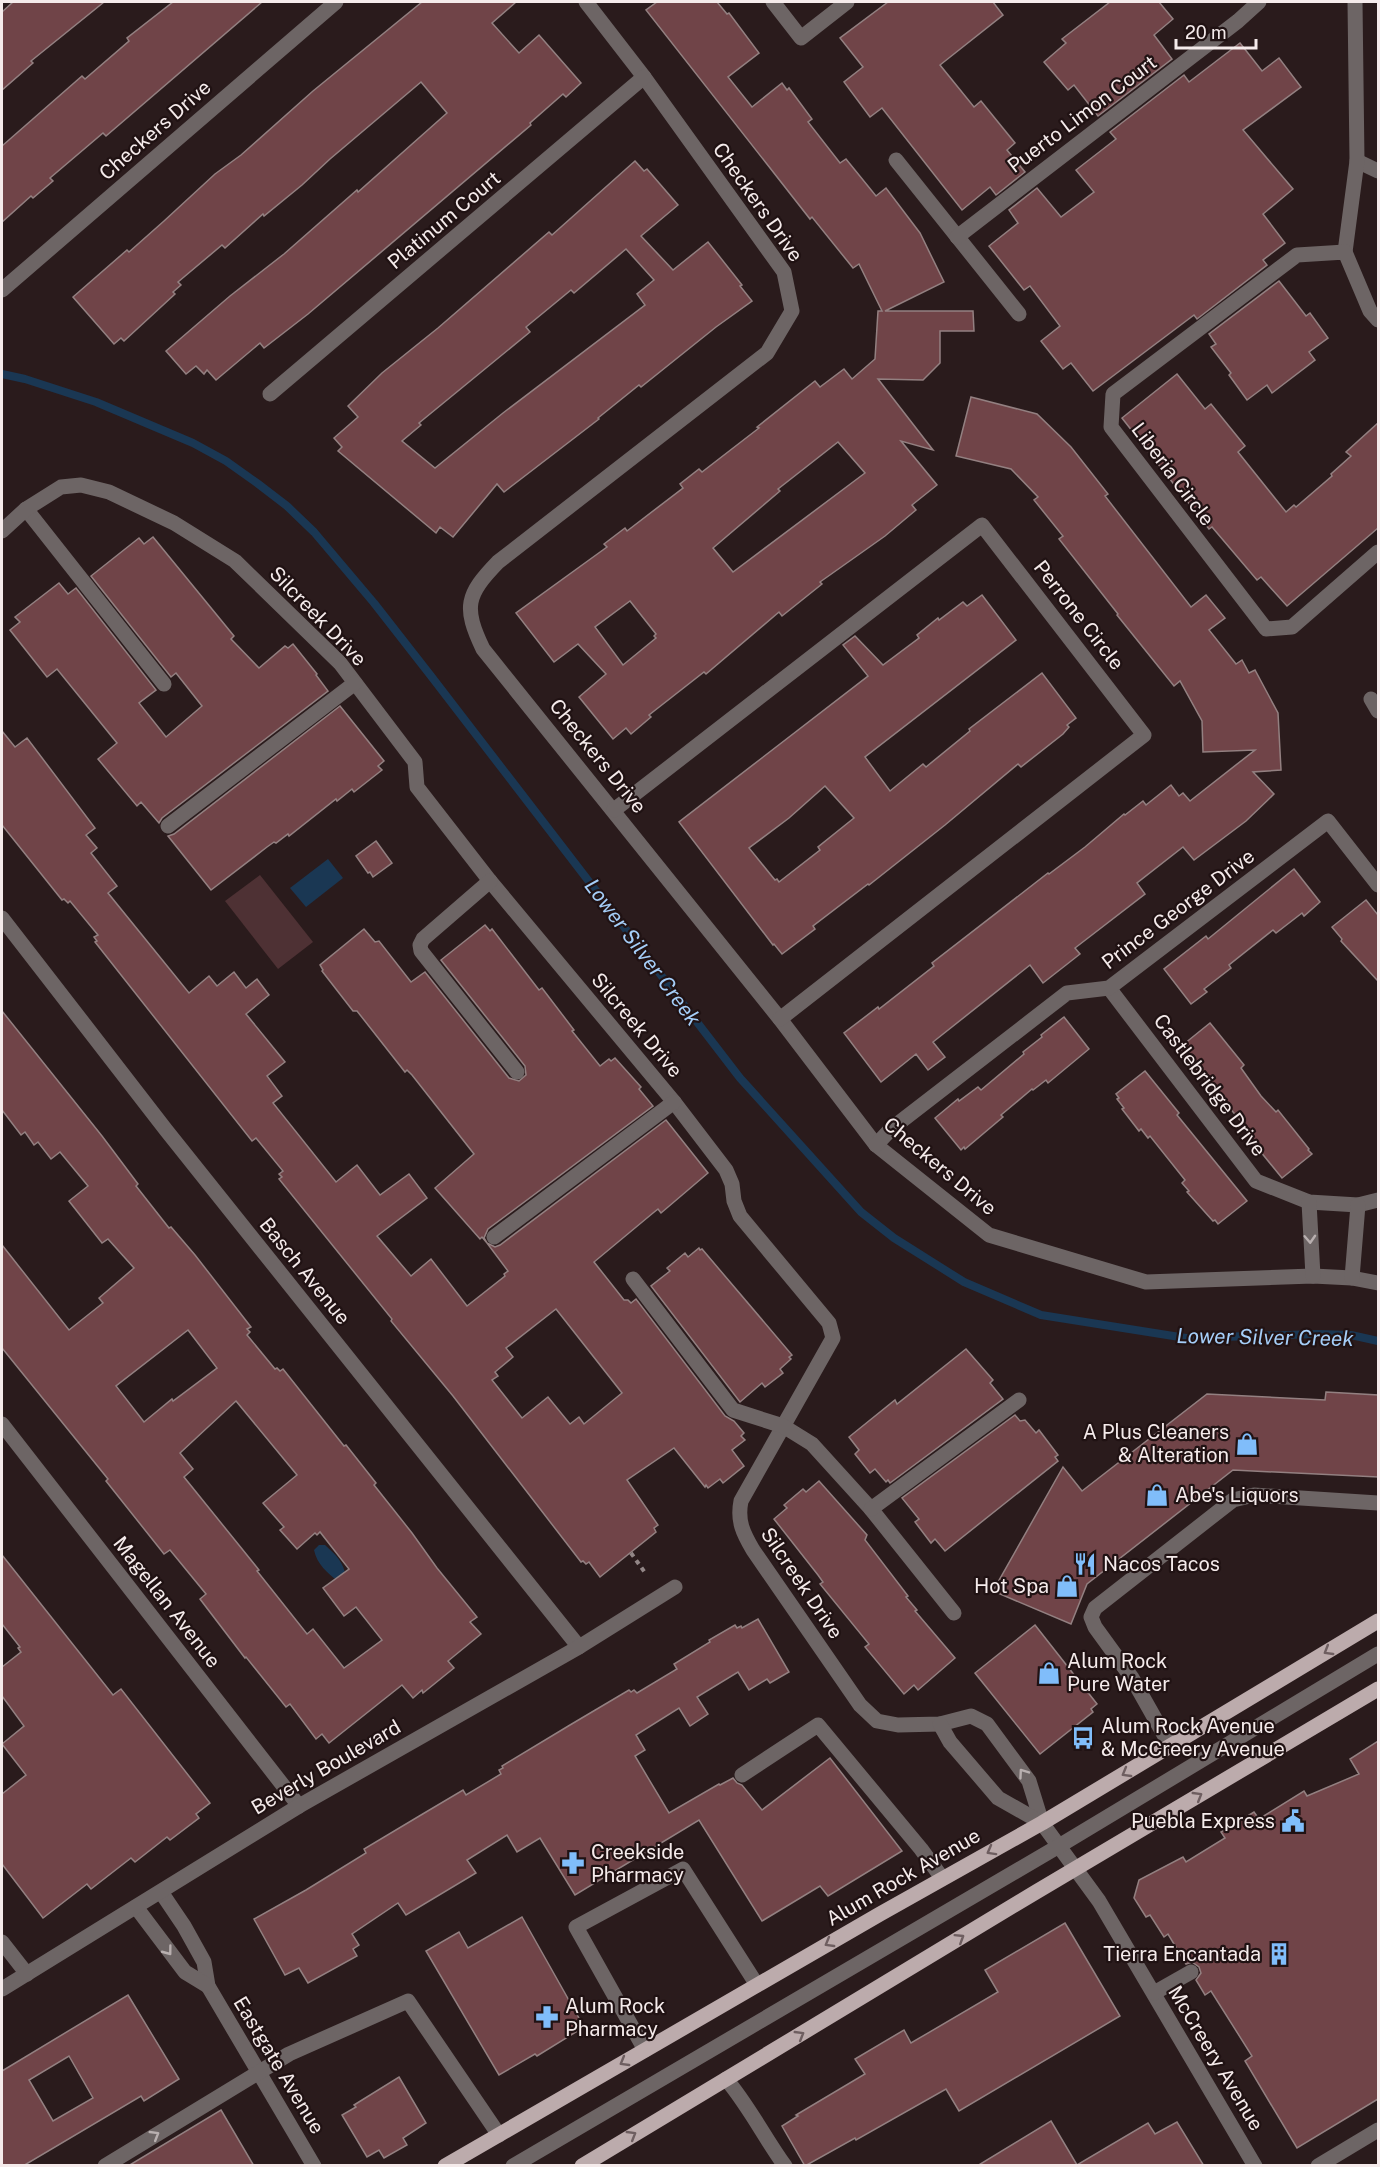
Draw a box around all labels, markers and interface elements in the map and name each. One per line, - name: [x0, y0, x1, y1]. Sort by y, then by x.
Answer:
- scale bar: [1176, 12, 1256, 50]
- text: 20 m: [1185, 22, 1227, 43]
- street label: Puerto Limon Court: [1003, 50, 1161, 178]
- street label: Checkers Drive: [94, 75, 216, 185]
- street label: Checkers Drive: [708, 138, 808, 266]
- street label: Platinum Court: [383, 166, 505, 274]
- street label: Liberia Circle: [1126, 418, 1220, 530]
- street label: Perrone Circle: [1029, 555, 1129, 675]
- street label: Silcreek Drive: [265, 561, 371, 671]
- street label: Checkers Drive: [545, 694, 651, 818]
- street label: Prince George Drive: [1097, 844, 1259, 974]
- water label: Lower Silver Creek: [580, 874, 707, 1031]
- street label: Silcreek Drive: [586, 968, 688, 1082]
- street label: Castlebridge Drive: [1149, 1009, 1271, 1161]
- street label: Checkers Drive: [879, 1112, 1001, 1220]
- street label: Basch Avenue: [255, 1213, 355, 1329]
- one-way arrow: [1304, 1235, 1317, 1244]
- water label: Lower Silver Creek: [1176, 1323, 1355, 1351]
- place label: A Plus Cleaners & Alteration: [1083, 1420, 1229, 1467]
- shop icon: A Plus Cleaners & Alteration: [1234, 1431, 1260, 1457]
- shop icon: Abe's Liquors: [1144, 1482, 1170, 1508]
- place label: Abe's Liquors: [1175, 1483, 1299, 1507]
- street label: Silcreek Drive: [756, 1523, 848, 1643]
- street label: Magellan Avenue: [108, 1532, 226, 1672]
- restaurant icon: Nacos Tacos: [1072, 1551, 1098, 1577]
- place label: Nacos Tacos: [1103, 1552, 1220, 1576]
- shop icon: Hot Spa: [1054, 1573, 1080, 1599]
- place label: Hot Spa: [974, 1574, 1049, 1598]
- one-way arrow: [1324, 1643, 1334, 1655]
- place label: Alum Rock Pure Water: [1067, 1649, 1170, 1696]
- shop icon: Alum Rock Pure Water: [1036, 1660, 1062, 1686]
- street label: Beverly Boulevard: [247, 1714, 405, 1820]
- place label: Alum Rock Avenue & McCreery Avenue: [1101, 1714, 1285, 1761]
- bus stop icon: Alum Rock Avenue & McCreery Avenue: [1070, 1725, 1096, 1751]
- one-way arrow: [1122, 1766, 1132, 1777]
- one-way arrow: [1019, 1769, 1030, 1780]
- one-way arrow: [1192, 1792, 1202, 1803]
- public building icon: Puebla Express: [1280, 1808, 1306, 1834]
- place label: Puebla Express: [1131, 1809, 1275, 1833]
- street label: Alum Rock Avenue: [822, 1823, 984, 1931]
- place label: Creekside Pharmacy: [591, 1840, 684, 1887]
- one-way arrow: [987, 1844, 997, 1855]
- pharmacy icon: Creekside Pharmacy: [560, 1850, 586, 1876]
- one-way arrow: [954, 1934, 964, 1946]
- one-way arrow: [825, 1936, 835, 1948]
- building icon: Tierra Encantada: [1266, 1941, 1292, 1967]
- place label: Tierra Encantada: [1103, 1942, 1261, 1966]
- one-way arrow: [161, 1944, 172, 1955]
- street label: McCreery Avenue: [1163, 1981, 1269, 2135]
- street label: Eastgate Avenue: [228, 1992, 330, 2138]
- place label: Alum Rock Pharmacy: [565, 1994, 665, 2041]
- pharmacy icon: Alum Rock Pharmacy: [534, 2004, 560, 2030]
- one-way arrow: [794, 2031, 804, 2043]
- one-way arrow: [620, 2055, 630, 2067]
- one-way arrow: [149, 2131, 159, 2142]
- one-way arrow: [626, 2131, 636, 2143]

